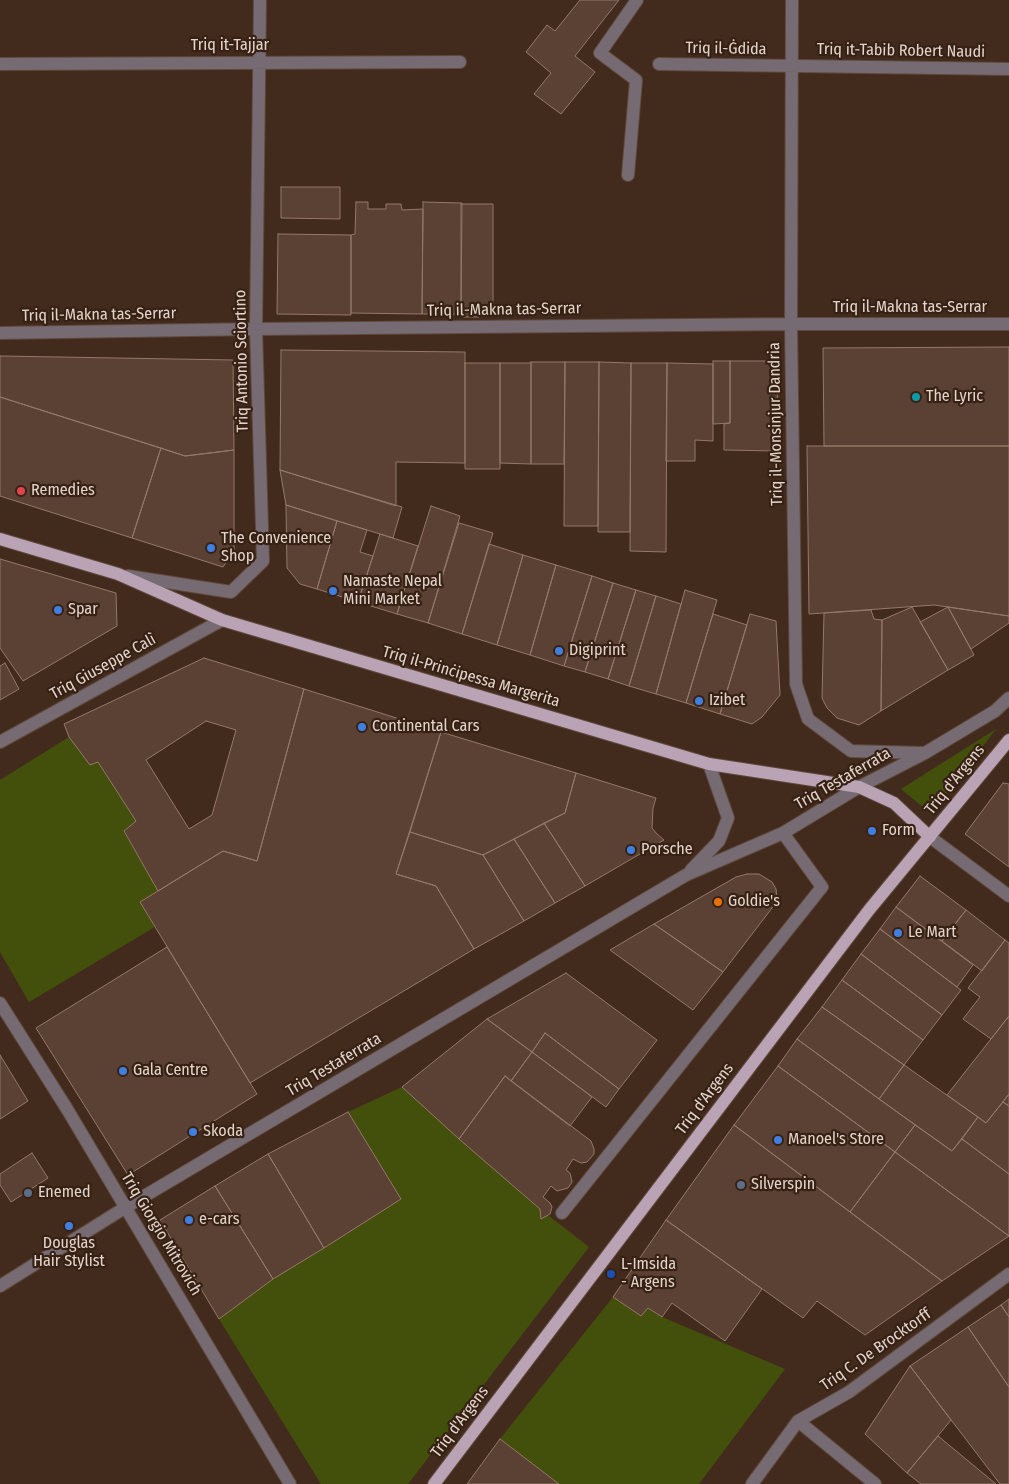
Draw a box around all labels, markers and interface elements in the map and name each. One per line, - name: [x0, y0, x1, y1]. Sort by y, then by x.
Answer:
- street label: Triq it-Tajjar: [191, 36, 269, 56]
- street label: Triq il-Ġdida: [685, 39, 767, 59]
- street label: Triq it-Tabib Robert Naudi: [817, 40, 985, 62]
- street label: Triq Antonio Sciortino: [231, 289, 253, 433]
- street label: Triq il-Makna tas-Serrar: [833, 298, 987, 318]
- street label: Triq il-Makna tas-Serrar: [427, 299, 581, 321]
- street label: Triq il-Makna tas-Serrar: [22, 304, 176, 326]
- street label: Triq il-Monsinjur Dandria: [765, 342, 787, 506]
- place label: The Lyric: [926, 387, 983, 407]
- marker: The Lyric: [910, 391, 922, 403]
- place label: Remedies: [31, 481, 95, 501]
- marker: Remedies: [15, 485, 27, 497]
- place label: The Convenience Shop: [221, 529, 331, 567]
- marker: The Convenience Shop: [205, 542, 217, 554]
- place label: Namaste Nepal Mini Market: [343, 572, 442, 610]
- marker: Namaste Nepal Mini Market: [327, 585, 339, 597]
- place label: Spar: [68, 600, 98, 620]
- marker: Spar: [52, 604, 64, 616]
- street label: Triq Giuseppe Calì: [47, 630, 159, 704]
- place label: Digiprint: [569, 641, 626, 661]
- street label: Triq il-Prinċipessa Margerita: [380, 642, 562, 712]
- marker: Digiprint: [553, 645, 565, 657]
- place label: Izibet: [709, 691, 745, 711]
- marker: Izibet: [693, 695, 705, 707]
- place label: Continental Cars: [372, 717, 479, 737]
- marker: Continental Cars: [356, 721, 368, 733]
- street label: Triq d'Argens: [921, 741, 989, 819]
- street label: Triq Testaferrata: [792, 744, 894, 814]
- place label: Form: [882, 821, 915, 841]
- marker: Form: [866, 825, 878, 837]
- place label: Porsche: [641, 840, 693, 860]
- marker: Porsche: [625, 844, 637, 856]
- place label: Goldie's: [728, 892, 780, 912]
- marker: Goldie's: [712, 896, 724, 908]
- place label: Le Mart: [908, 923, 956, 943]
- marker: Le Mart: [892, 927, 904, 939]
- street label: Triq Testaferrata: [283, 1029, 385, 1101]
- street label: Triq d'Argens: [672, 1060, 738, 1138]
- place label: Gala Centre: [133, 1061, 208, 1081]
- marker: Gala Centre: [117, 1065, 129, 1077]
- place label: Skoda: [203, 1122, 243, 1142]
- marker: Skoda: [187, 1126, 199, 1138]
- place label: Manoel's Store: [788, 1130, 884, 1150]
- marker: Manoel's Store: [772, 1134, 784, 1146]
- street label: Triq Giorgio Mitrovich: [117, 1169, 205, 1299]
- place label: Silverspin: [751, 1175, 815, 1195]
- marker: Silverspin: [735, 1179, 747, 1191]
- place label: Enemed: [38, 1183, 90, 1203]
- marker: Enemed: [22, 1187, 34, 1199]
- place label: e-cars: [199, 1210, 240, 1230]
- marker: e-cars: [183, 1214, 195, 1226]
- marker: Douglas Hair Stylist: [63, 1220, 75, 1232]
- place label: Douglas Hair Stylist: [33, 1234, 105, 1272]
- place label: L-Imsida - Argens: [621, 1255, 676, 1293]
- marker: L-Imsida - Argens: [605, 1268, 617, 1280]
- street label: Triq C. De Brocktorff: [817, 1305, 935, 1395]
- street label: Triq d'Argens: [427, 1383, 493, 1461]

